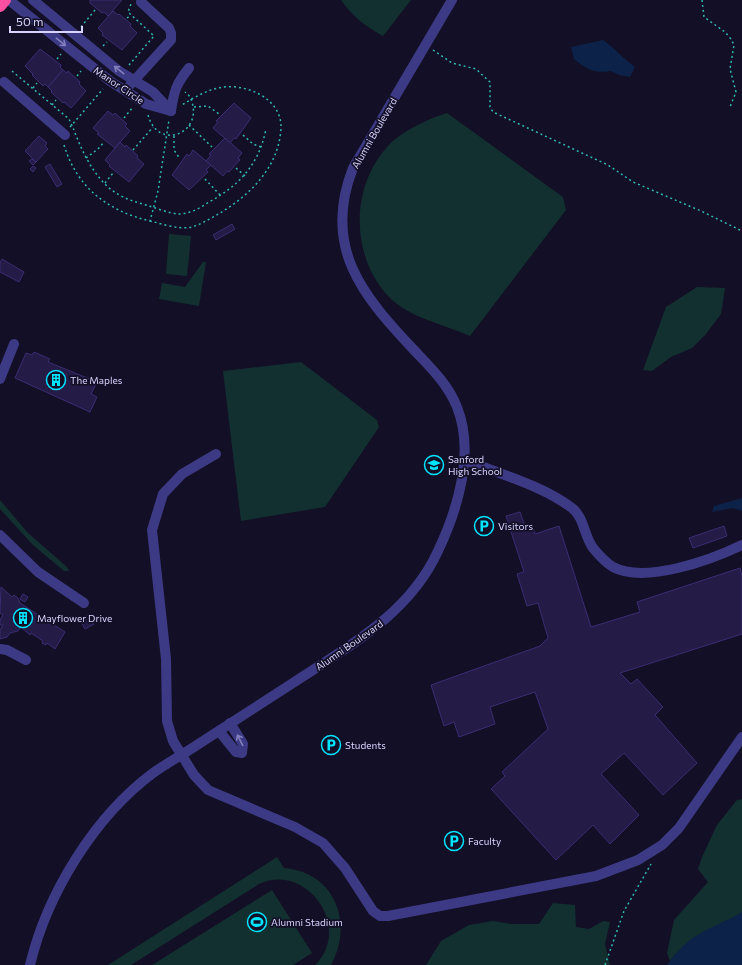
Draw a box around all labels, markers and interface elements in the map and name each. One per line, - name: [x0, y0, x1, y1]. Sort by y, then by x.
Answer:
- scale bar: [10, 8, 82, 34]
- text: 50 m: [16, 14, 44, 28]
- one-way arrow: [56, 38, 67, 46]
- street label: Manor Circle: [91, 64, 147, 106]
- one-way arrow: [113, 66, 124, 75]
- street label: Alumni Boulevard: [349, 95, 399, 170]
- building icon: The Maples: [45, 369, 67, 391]
- place label: The Maples: [70, 374, 123, 386]
- place label: Sanford High School: [448, 453, 502, 477]
- school or university icon: Sanford High School: [423, 454, 445, 476]
- parking icon: Visitors: [473, 515, 495, 537]
- place label: Visitors: [498, 520, 533, 532]
- building icon: Mayflower Drive: [12, 607, 34, 629]
- place label: Mayflower Drive: [37, 612, 112, 624]
- street label: Alumni Boulevard: [313, 617, 385, 673]
- one-way arrow: [236, 734, 243, 746]
- parking icon: Students: [320, 734, 342, 756]
- place label: Students: [345, 739, 386, 751]
- parking icon: Faculty: [443, 830, 465, 852]
- place label: Faculty: [468, 835, 501, 847]
- sports icon: Alumni Stadium: [246, 911, 268, 933]
- place label: Alumni Stadium: [271, 916, 343, 928]

